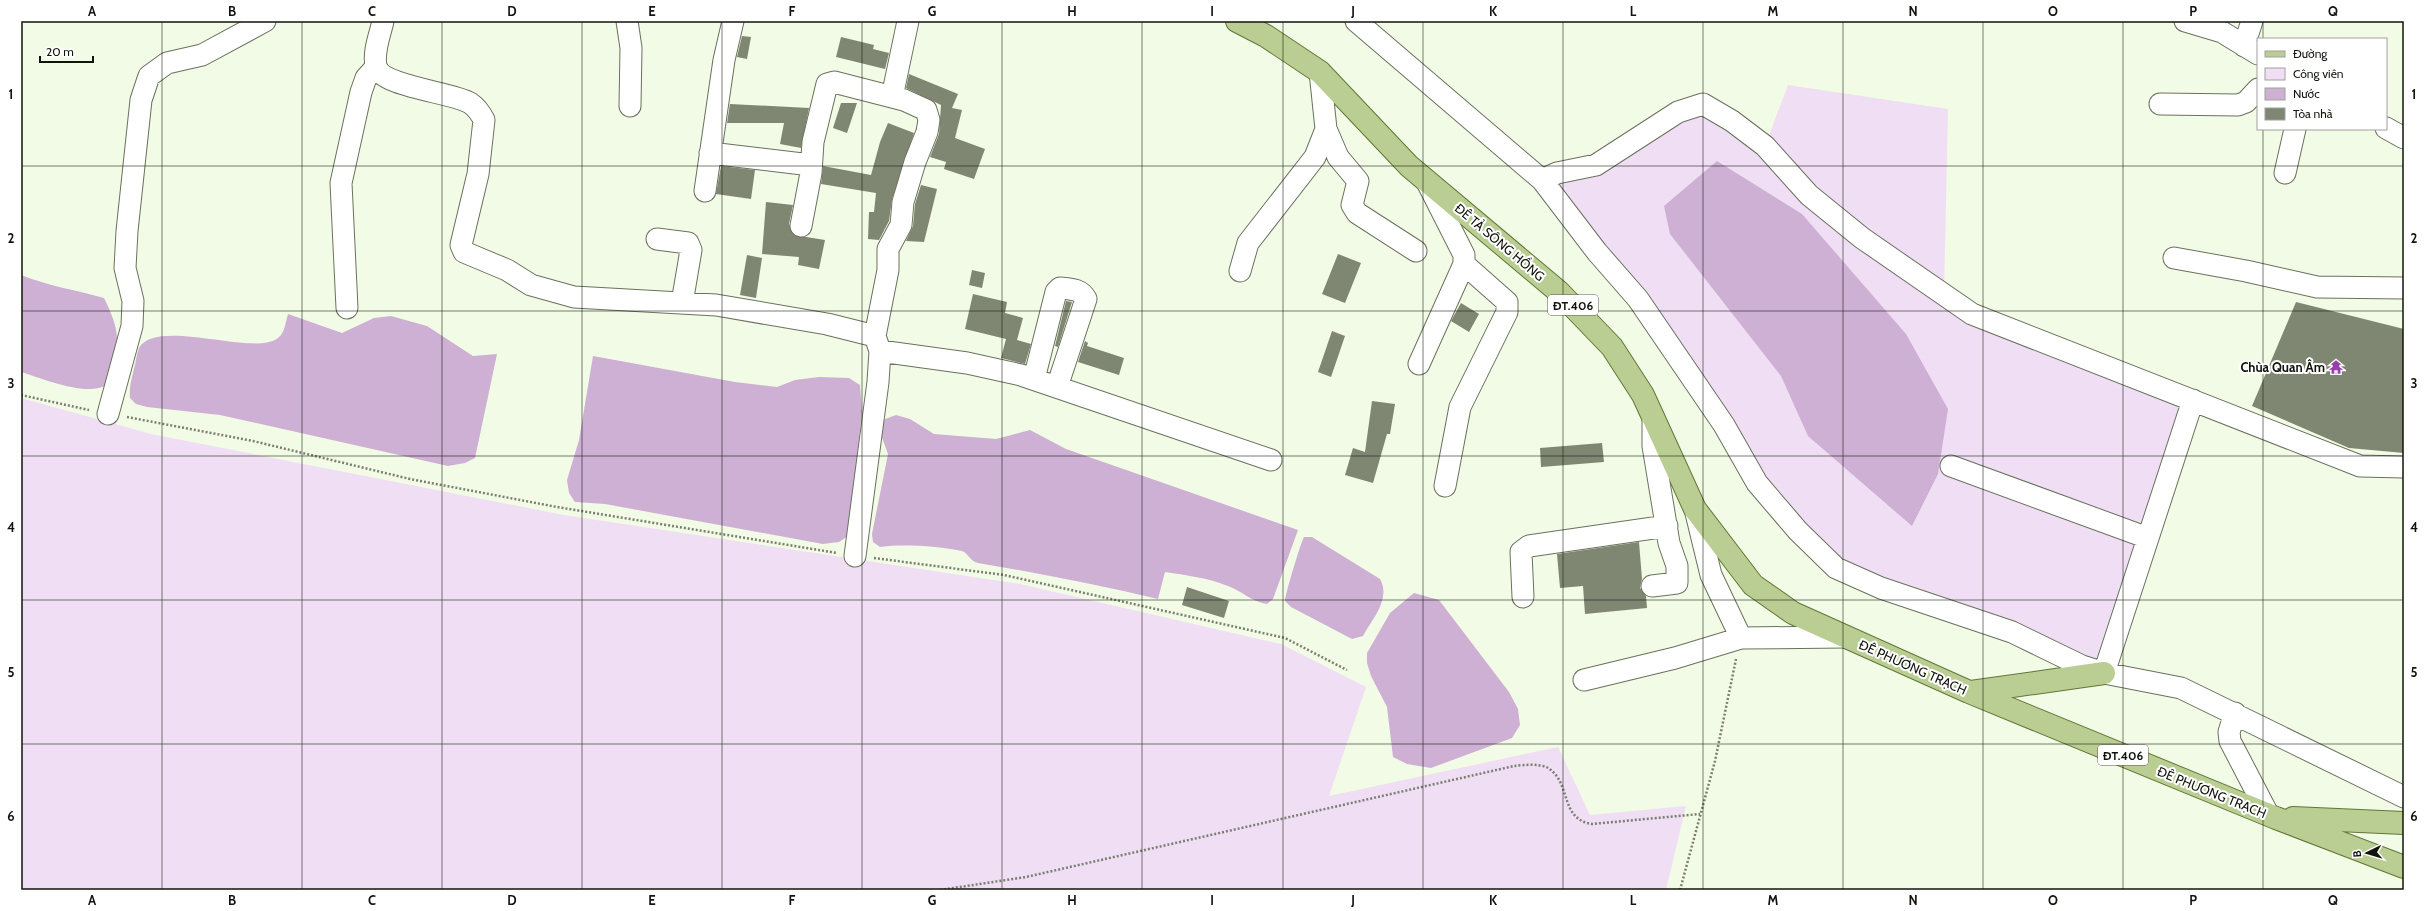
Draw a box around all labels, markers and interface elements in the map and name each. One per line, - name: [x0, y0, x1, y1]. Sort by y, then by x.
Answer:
- text: A: [88, 3, 97, 19]
- text: B: [228, 3, 236, 19]
- text: C: [368, 3, 376, 19]
- text: D: [507, 3, 517, 19]
- text: E: [648, 3, 656, 19]
- text: F: [789, 3, 796, 19]
- text: G: [928, 3, 937, 19]
- text: H: [1067, 3, 1077, 19]
- text: I: [1210, 3, 1214, 19]
- text: J: [1350, 3, 1355, 19]
- text: K: [1489, 3, 1498, 19]
- text: L: [1630, 3, 1637, 19]
- text: M: [1768, 3, 1779, 19]
- text: N: [1908, 3, 1918, 19]
- text: O: [2048, 3, 2058, 19]
- text: P: [2189, 3, 2197, 19]
- text: Q: [2328, 3, 2338, 19]
- scale bar: [40, 38, 93, 64]
- legend: [2257, 38, 2387, 130]
- text: 20 m: [46, 44, 74, 59]
- text: Đường: [2293, 46, 2328, 61]
- text: Công viên: [2293, 66, 2344, 81]
- text: 1: [9, 86, 13, 102]
- text: Nước: [2293, 86, 2320, 101]
- text: 1: [2412, 86, 2416, 102]
- text: Tòa nhà: [2293, 106, 2333, 121]
- street label: ĐÊ TẢ SÔNG HỒNG: [1452, 198, 1550, 284]
- text: 2: [8, 230, 15, 246]
- text: 2: [2411, 230, 2418, 246]
- road number: ĐT.406: [1548, 295, 1598, 315]
- place label: Chùa Quan Âm: [2240, 359, 2325, 375]
- temple icon: Chùa Quan Âm: [2328, 359, 2344, 375]
- text: 3: [7, 375, 15, 391]
- text: 3: [2410, 375, 2418, 391]
- text: 4: [7, 519, 15, 535]
- text: 4: [2410, 519, 2418, 535]
- street label: ĐÊ PHƯƠNG TRẠCH: [1857, 636, 1969, 698]
- text: 5: [8, 664, 15, 680]
- text: 5: [2411, 664, 2418, 680]
- road number: ĐT.406: [2098, 745, 2148, 765]
- street label: ĐÊ PHƯƠNG TRẠCH: [2155, 763, 2269, 821]
- text: 6: [7, 808, 15, 824]
- text: 6: [2410, 808, 2418, 824]
- north arrow: [2347, 833, 2387, 873]
- text: B: [2350, 850, 2364, 858]
- text: A: [88, 892, 97, 908]
- text: B: [228, 892, 236, 908]
- text: C: [368, 892, 376, 908]
- text: D: [507, 892, 517, 908]
- text: E: [648, 892, 656, 908]
- text: F: [789, 892, 796, 908]
- text: G: [928, 892, 937, 908]
- text: H: [1067, 892, 1077, 908]
- text: I: [1210, 892, 1214, 908]
- text: J: [1350, 892, 1355, 908]
- text: K: [1489, 892, 1498, 908]
- text: L: [1630, 892, 1637, 908]
- text: M: [1768, 892, 1779, 908]
- text: N: [1908, 892, 1918, 908]
- text: O: [2048, 892, 2058, 908]
- text: P: [2189, 892, 2197, 908]
- text: Q: [2328, 892, 2338, 908]

